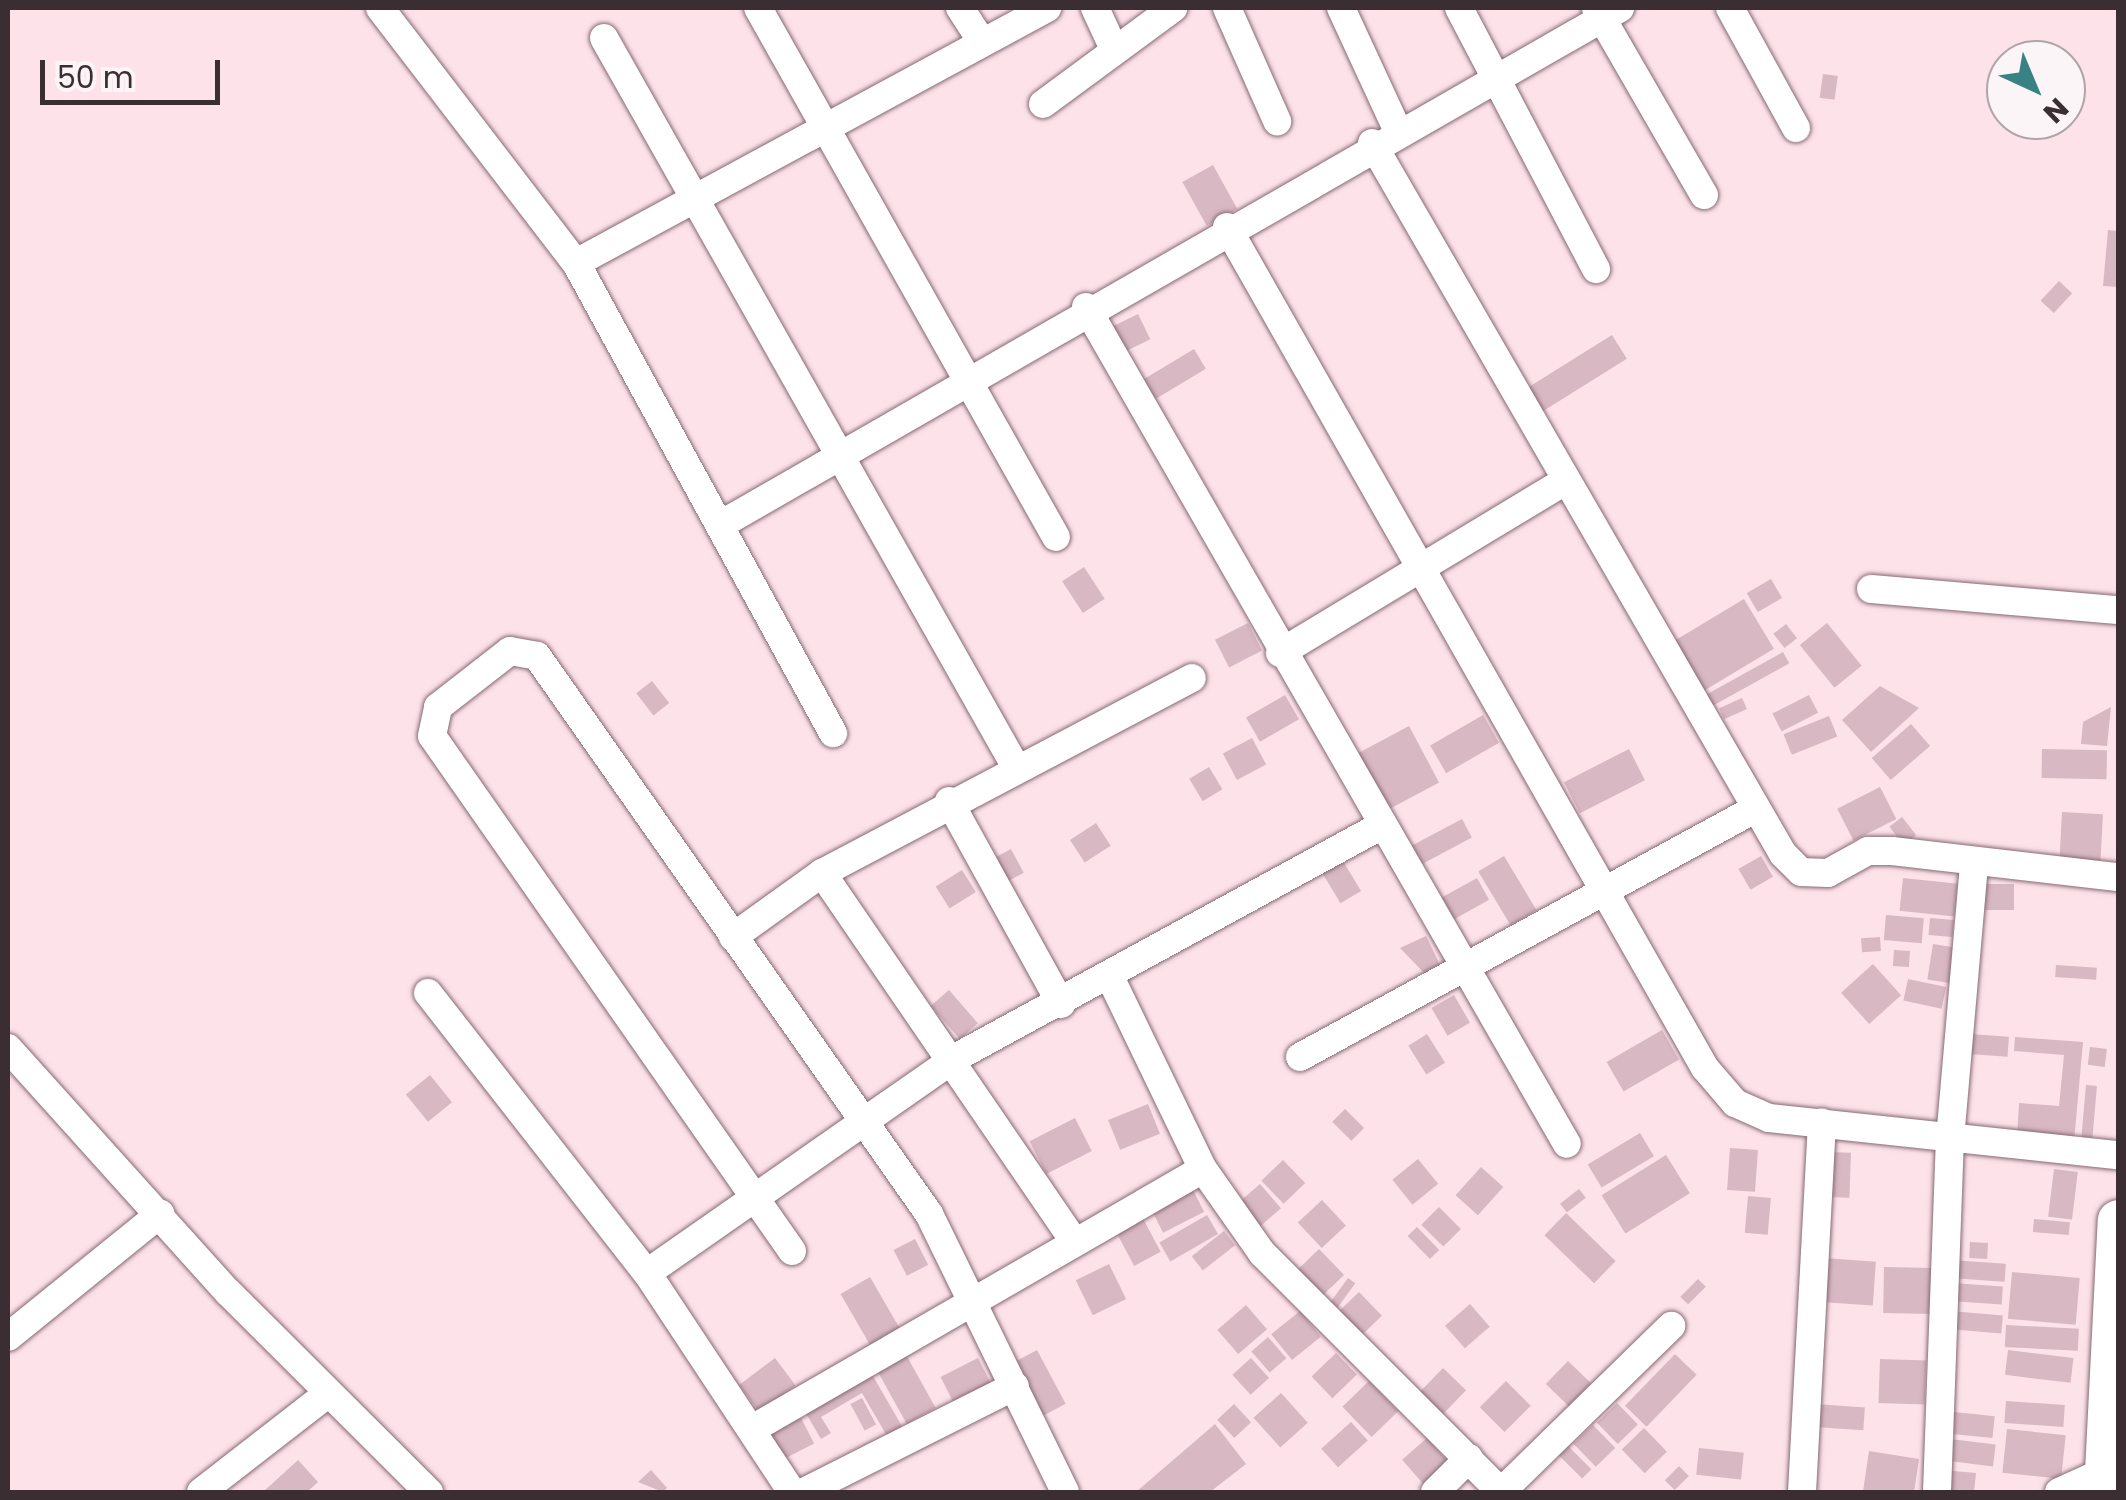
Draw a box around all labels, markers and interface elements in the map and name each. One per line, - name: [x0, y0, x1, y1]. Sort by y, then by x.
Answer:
- scale bar: [45, 40, 225, 102]
- north arrow: [1986, 40, 2086, 140]
- text: 50 m: [57, 56, 134, 99]
- text: N: [2035, 89, 2077, 132]

